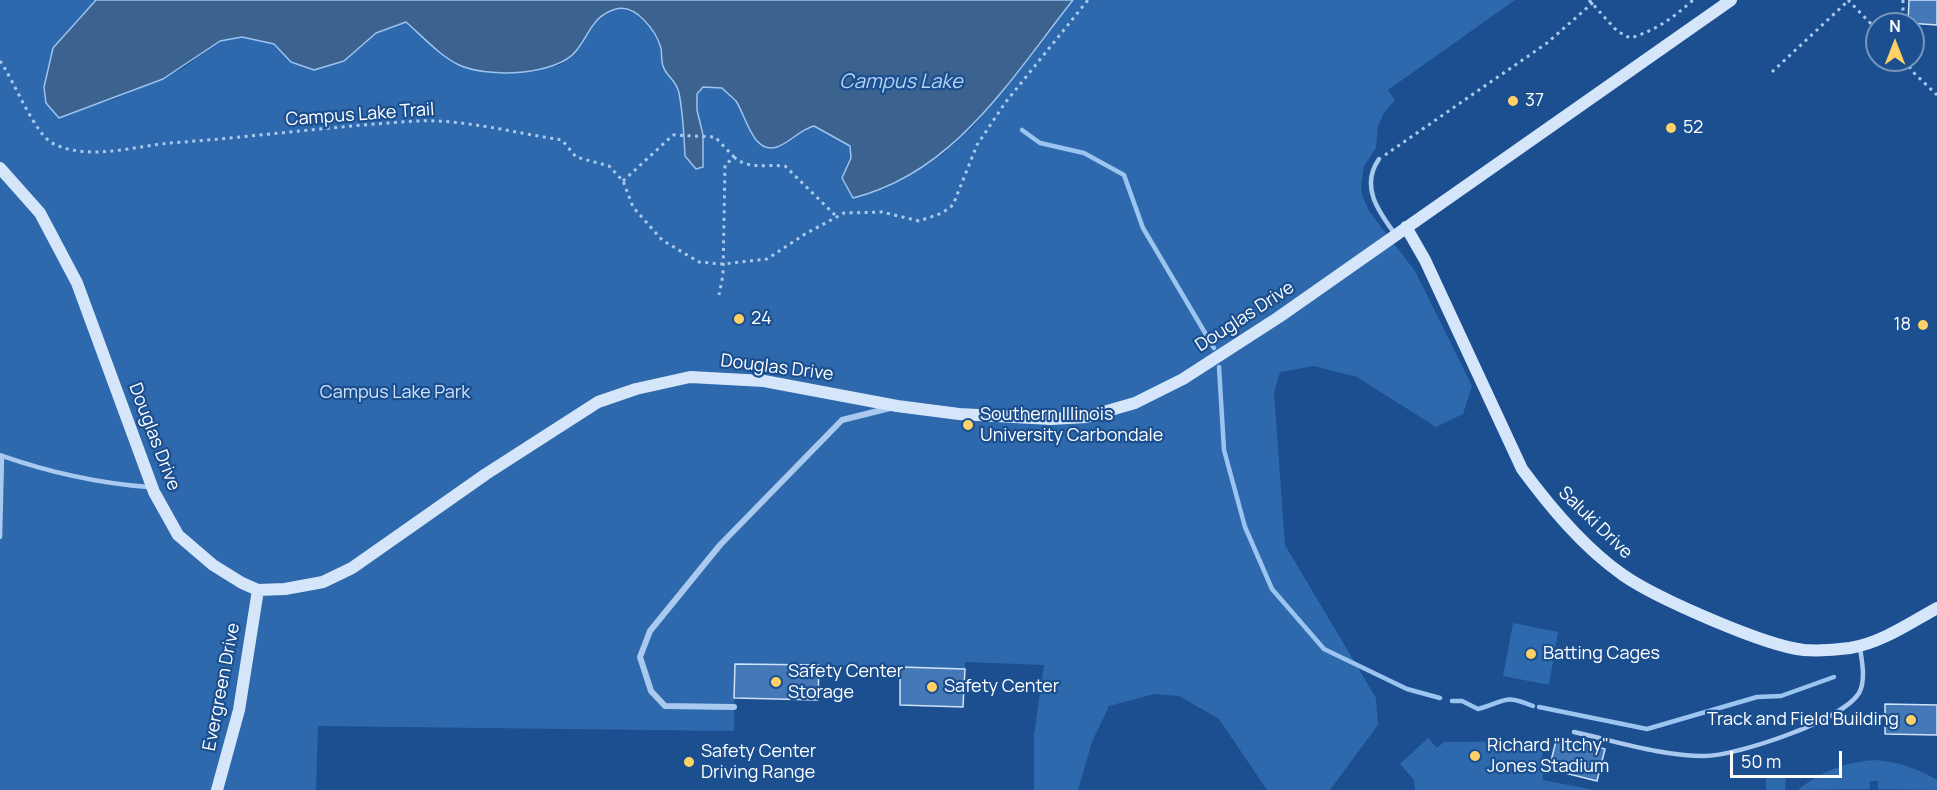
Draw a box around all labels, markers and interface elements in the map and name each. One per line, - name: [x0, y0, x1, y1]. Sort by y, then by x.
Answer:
- north arrow: [1865, 12, 1925, 72]
- text: N: [1889, 15, 1901, 37]
- water label: Campus Lake: [839, 70, 963, 94]
- place label: 37: [1525, 90, 1544, 112]
- marker: 37: [1506, 94, 1520, 108]
- street label: Campus Lake Trail: [285, 99, 435, 131]
- place label: 52: [1683, 117, 1703, 139]
- marker: 52: [1664, 121, 1678, 135]
- street label: Douglas Drive: [1192, 277, 1298, 357]
- place label: 24: [751, 308, 772, 330]
- marker: 24: [732, 312, 746, 326]
- place label: 18: [1894, 314, 1911, 336]
- marker: 18: [1916, 318, 1930, 332]
- street label: Douglas Drive: [719, 350, 835, 386]
- street label: Douglas Drive: [124, 380, 184, 494]
- park label: Campus Lake Park: [320, 382, 470, 404]
- place label: Southern Illinois University Carbondale: [980, 404, 1163, 446]
- marker: Southern Illinois University Carbondale: [961, 418, 975, 432]
- street label: Saluki Drive: [1553, 482, 1637, 564]
- street label: Evergreen Drive: [199, 621, 245, 753]
- place label: Batting Cages: [1543, 643, 1660, 665]
- marker: Batting Cages: [1524, 647, 1538, 661]
- place label: Safety Center Storage: [788, 661, 903, 704]
- marker: Safety Center Storage: [769, 675, 783, 689]
- place label: Safety Center: [944, 676, 1059, 698]
- marker: Safety Center: [925, 680, 939, 694]
- place label: Track and Field Building: [1707, 709, 1899, 731]
- marker: Track and Field Building: [1904, 713, 1918, 727]
- place label: Richard "Itchy" Jones Stadium: [1487, 735, 1609, 777]
- scale bar: [1733, 739, 1846, 777]
- place label: Safety Center Driving Range: [701, 741, 816, 783]
- marker: Richard "Itchy" Jones Stadium: [1468, 749, 1482, 763]
- text: 50 m: [1741, 749, 1781, 773]
- marker: Safety Center Driving Range: [682, 755, 696, 769]

